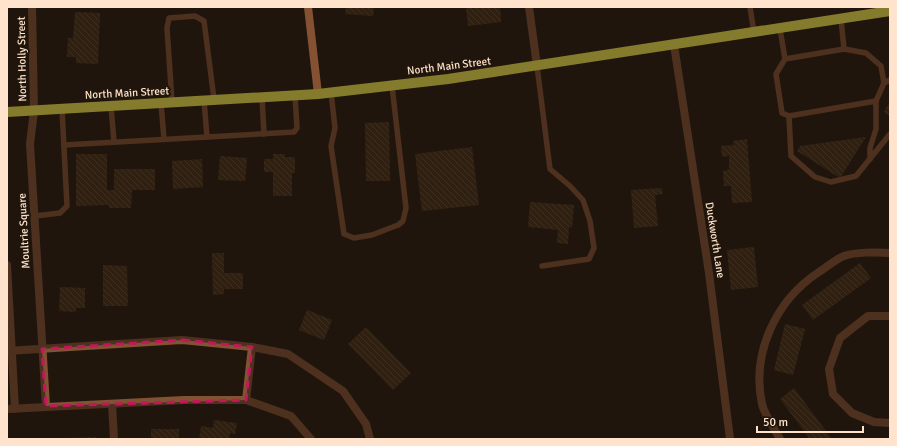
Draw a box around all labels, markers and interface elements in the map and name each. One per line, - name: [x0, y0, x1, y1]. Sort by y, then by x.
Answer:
- street label: North Holly Street: [15, 16, 29, 102]
- street label: North Main Street: [406, 54, 492, 78]
- street label: North Main Street: [85, 84, 170, 102]
- street label: Moultrie Square: [16, 193, 32, 269]
- street label: Duckworth Lane: [703, 201, 727, 279]
- scale bar: [757, 408, 863, 434]
- text: 50 m: [763, 415, 788, 430]

